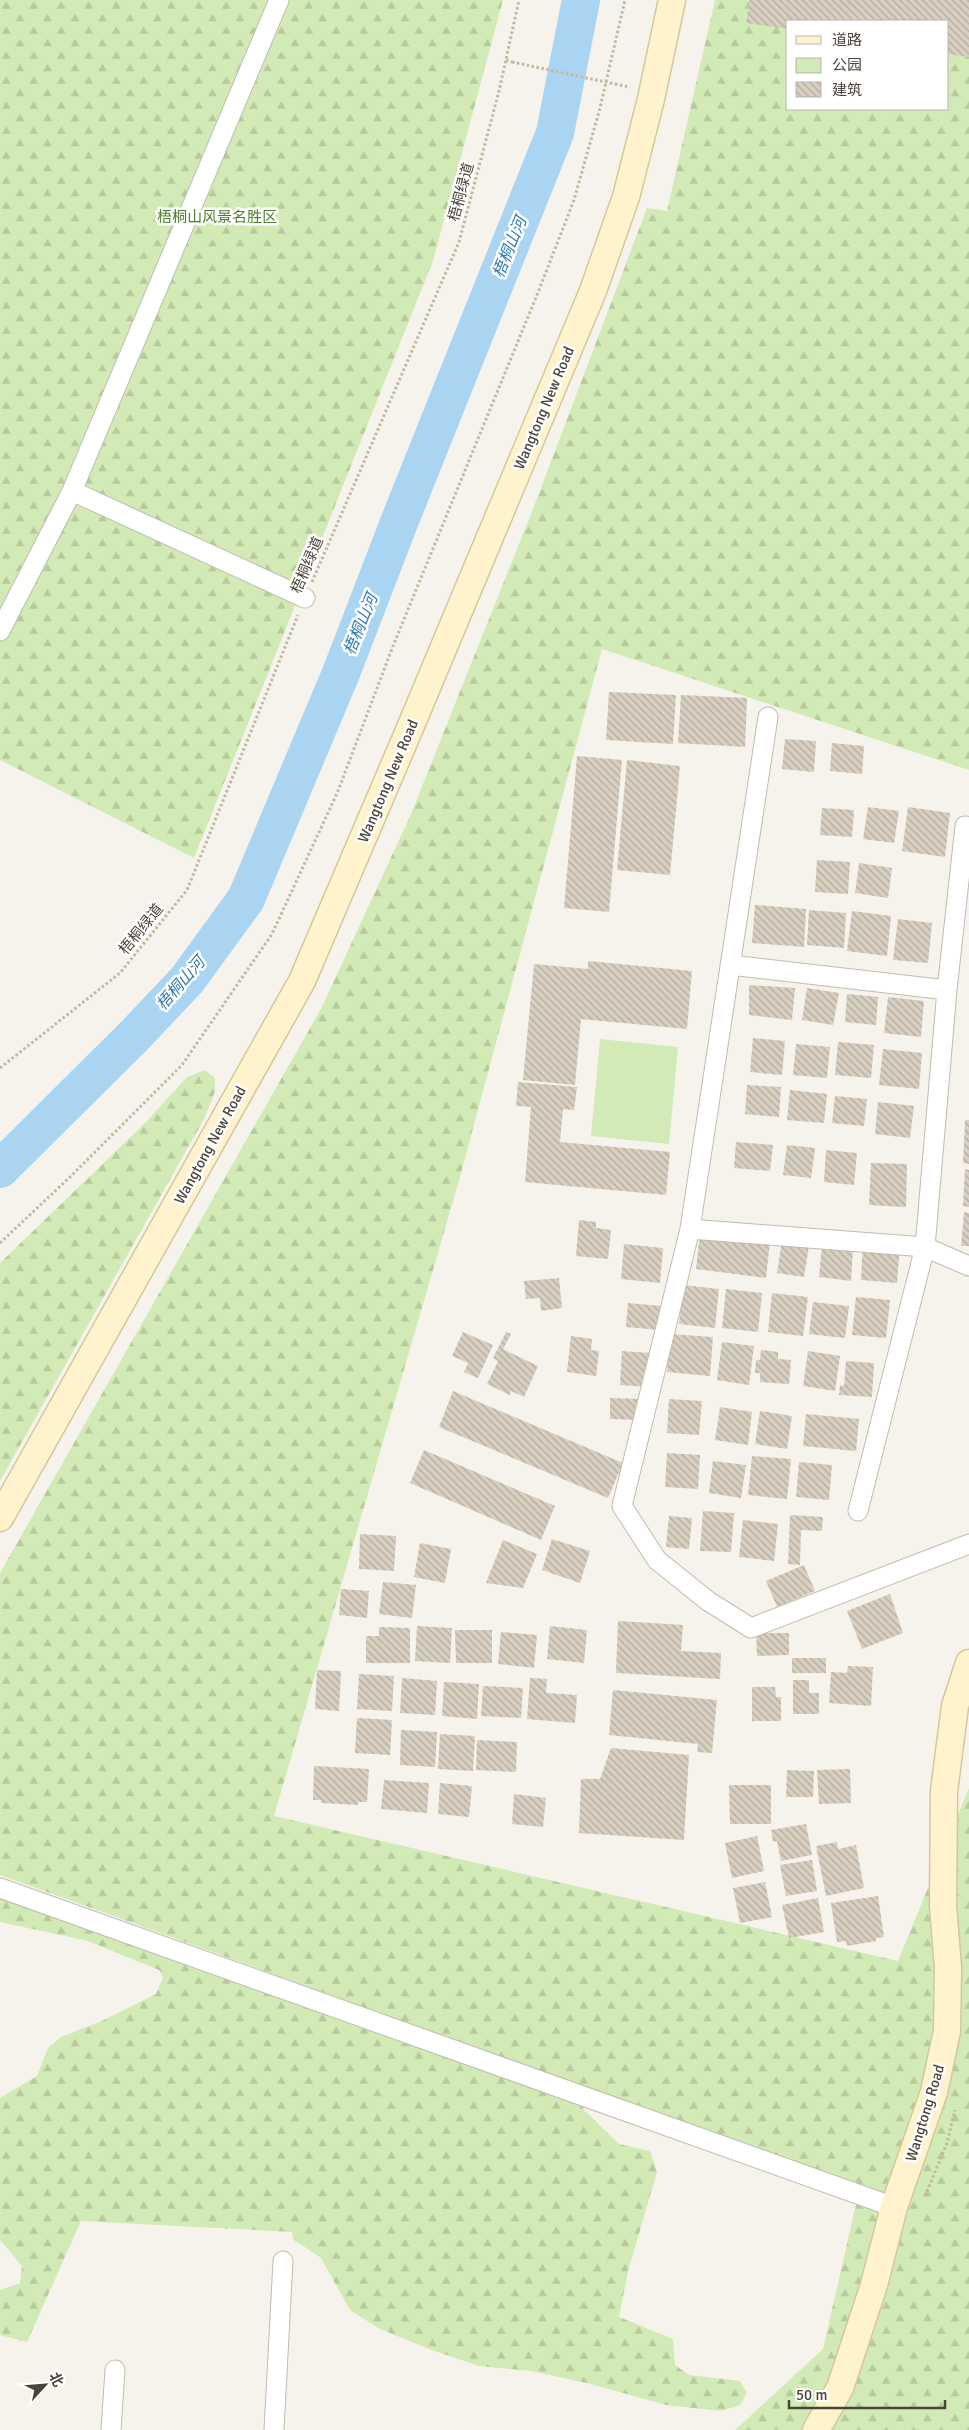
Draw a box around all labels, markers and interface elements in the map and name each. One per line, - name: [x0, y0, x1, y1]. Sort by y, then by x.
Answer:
- legend: [786, 20, 949, 110]
- text: 道路: [832, 31, 862, 49]
- text: 公园: [832, 56, 862, 74]
- text: 建筑: [832, 81, 862, 99]
- street label: 梧桐绿道: [445, 161, 477, 223]
- park label: 梧桐山风景名胜区: [157, 208, 277, 226]
- water label: 梧桐山河: [489, 211, 532, 281]
- street label: Wangtong New Road: [510, 344, 578, 472]
- street label: 梧桐绿道: [287, 534, 327, 596]
- water label: 梧桐山河: [340, 588, 383, 658]
- street label: Wangtong New Road: [354, 717, 422, 845]
- street label: 梧桐绿道: [115, 900, 167, 958]
- water label: 梧桐山河: [152, 951, 211, 1014]
- street label: Wangtong New Road: [170, 1083, 250, 1207]
- street label: Wangtong Road: [902, 2062, 948, 2164]
- north arrow: [20, 2360, 70, 2410]
- text: 北: [46, 2370, 67, 2390]
- scale bar: [789, 2378, 945, 2410]
- text: 50 m: [796, 2386, 827, 2404]

